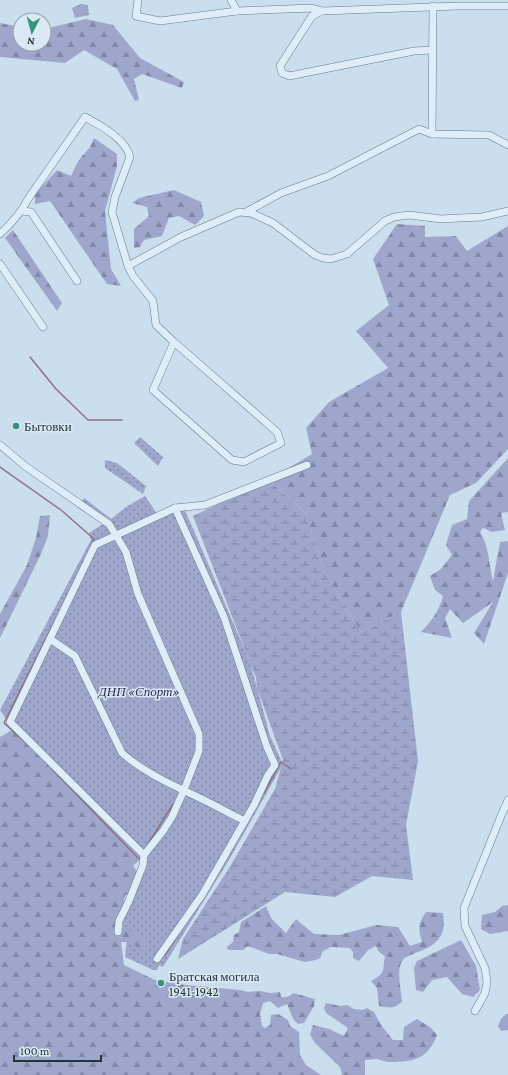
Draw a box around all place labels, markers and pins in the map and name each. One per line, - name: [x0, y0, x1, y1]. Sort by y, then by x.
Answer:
- place label: Бытовки: [24, 419, 72, 434]
- marker: Бытовки: [11, 421, 21, 431]
- place label: Братская могила 1941-1942: [169, 969, 260, 999]
- marker: Братская могила 1941-1942: [156, 978, 166, 988]

